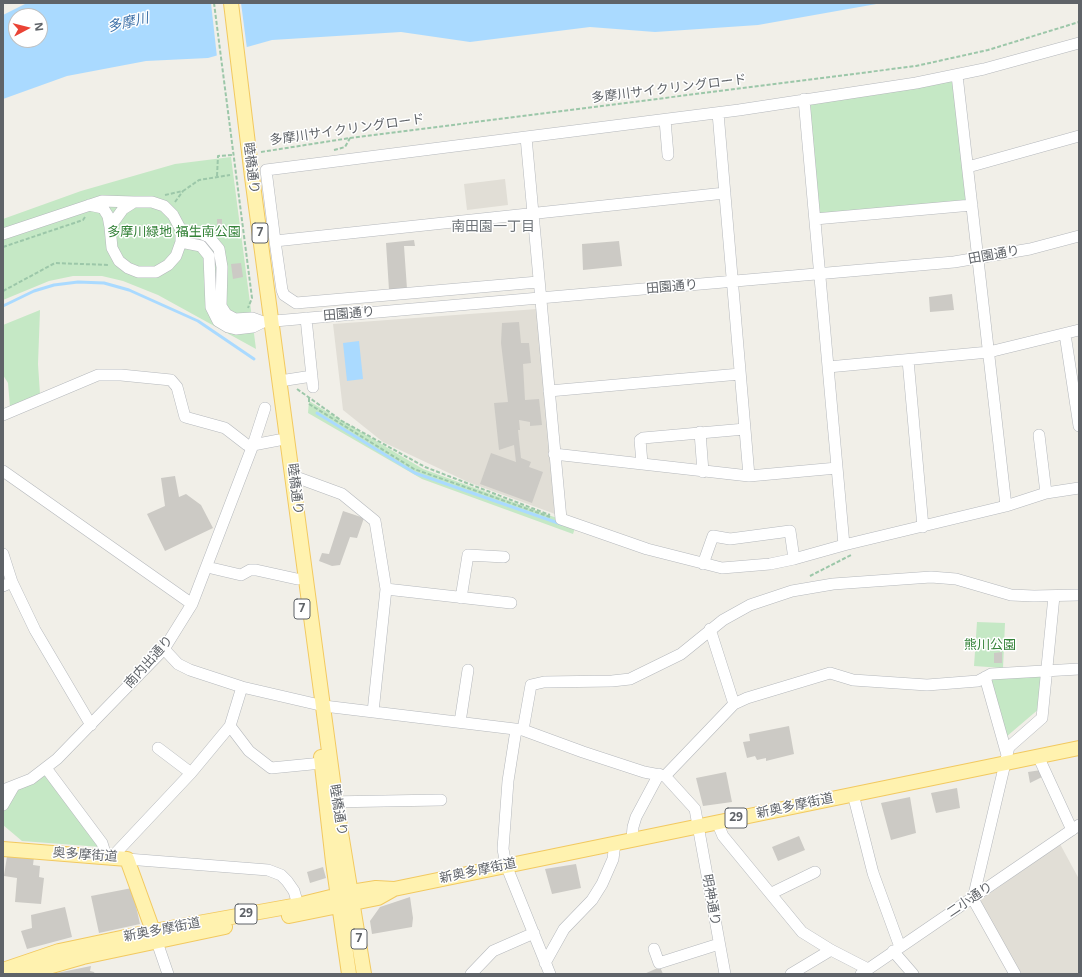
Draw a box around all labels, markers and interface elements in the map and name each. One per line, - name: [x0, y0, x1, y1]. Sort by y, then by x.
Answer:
- north arrow: [8, 8, 48, 48]
- water label: 多摩川: [106, 10, 150, 36]
- text: N: [31, 21, 47, 32]
- street label: 多摩川サイクリングロード: [591, 72, 747, 106]
- street label: 多摩川サイクリングロード: [269, 111, 425, 149]
- street label: 睦橋通り: [240, 141, 262, 195]
- district label: 南田園一丁目: [451, 219, 535, 235]
- road number: 7: [252, 223, 268, 243]
- park label: 多摩川緑地 福生南公園: [107, 224, 241, 240]
- street label: 田園通り: [967, 243, 1021, 267]
- street label: 田園通り: [645, 277, 699, 297]
- street label: 田園通り: [322, 304, 376, 324]
- street label: 睦橋通り: [284, 462, 306, 516]
- road number: 7: [294, 599, 310, 619]
- street label: 南内出通り: [121, 633, 177, 691]
- park label: 熊川公園: [964, 637, 1016, 653]
- street label: 睦橋通り: [326, 783, 350, 837]
- street label: 新奥多摩街道: [755, 790, 835, 822]
- road number: 29: [725, 808, 747, 828]
- street label: 奥多摩街道: [52, 845, 118, 865]
- street label: 新奥多摩街道: [438, 855, 518, 887]
- street label: 明神通り: [699, 873, 723, 927]
- street label: 二小通り: [944, 879, 996, 921]
- road number: 29: [235, 904, 257, 924]
- street label: 新奥多摩街道: [122, 915, 202, 945]
- road number: 7: [351, 929, 367, 949]

